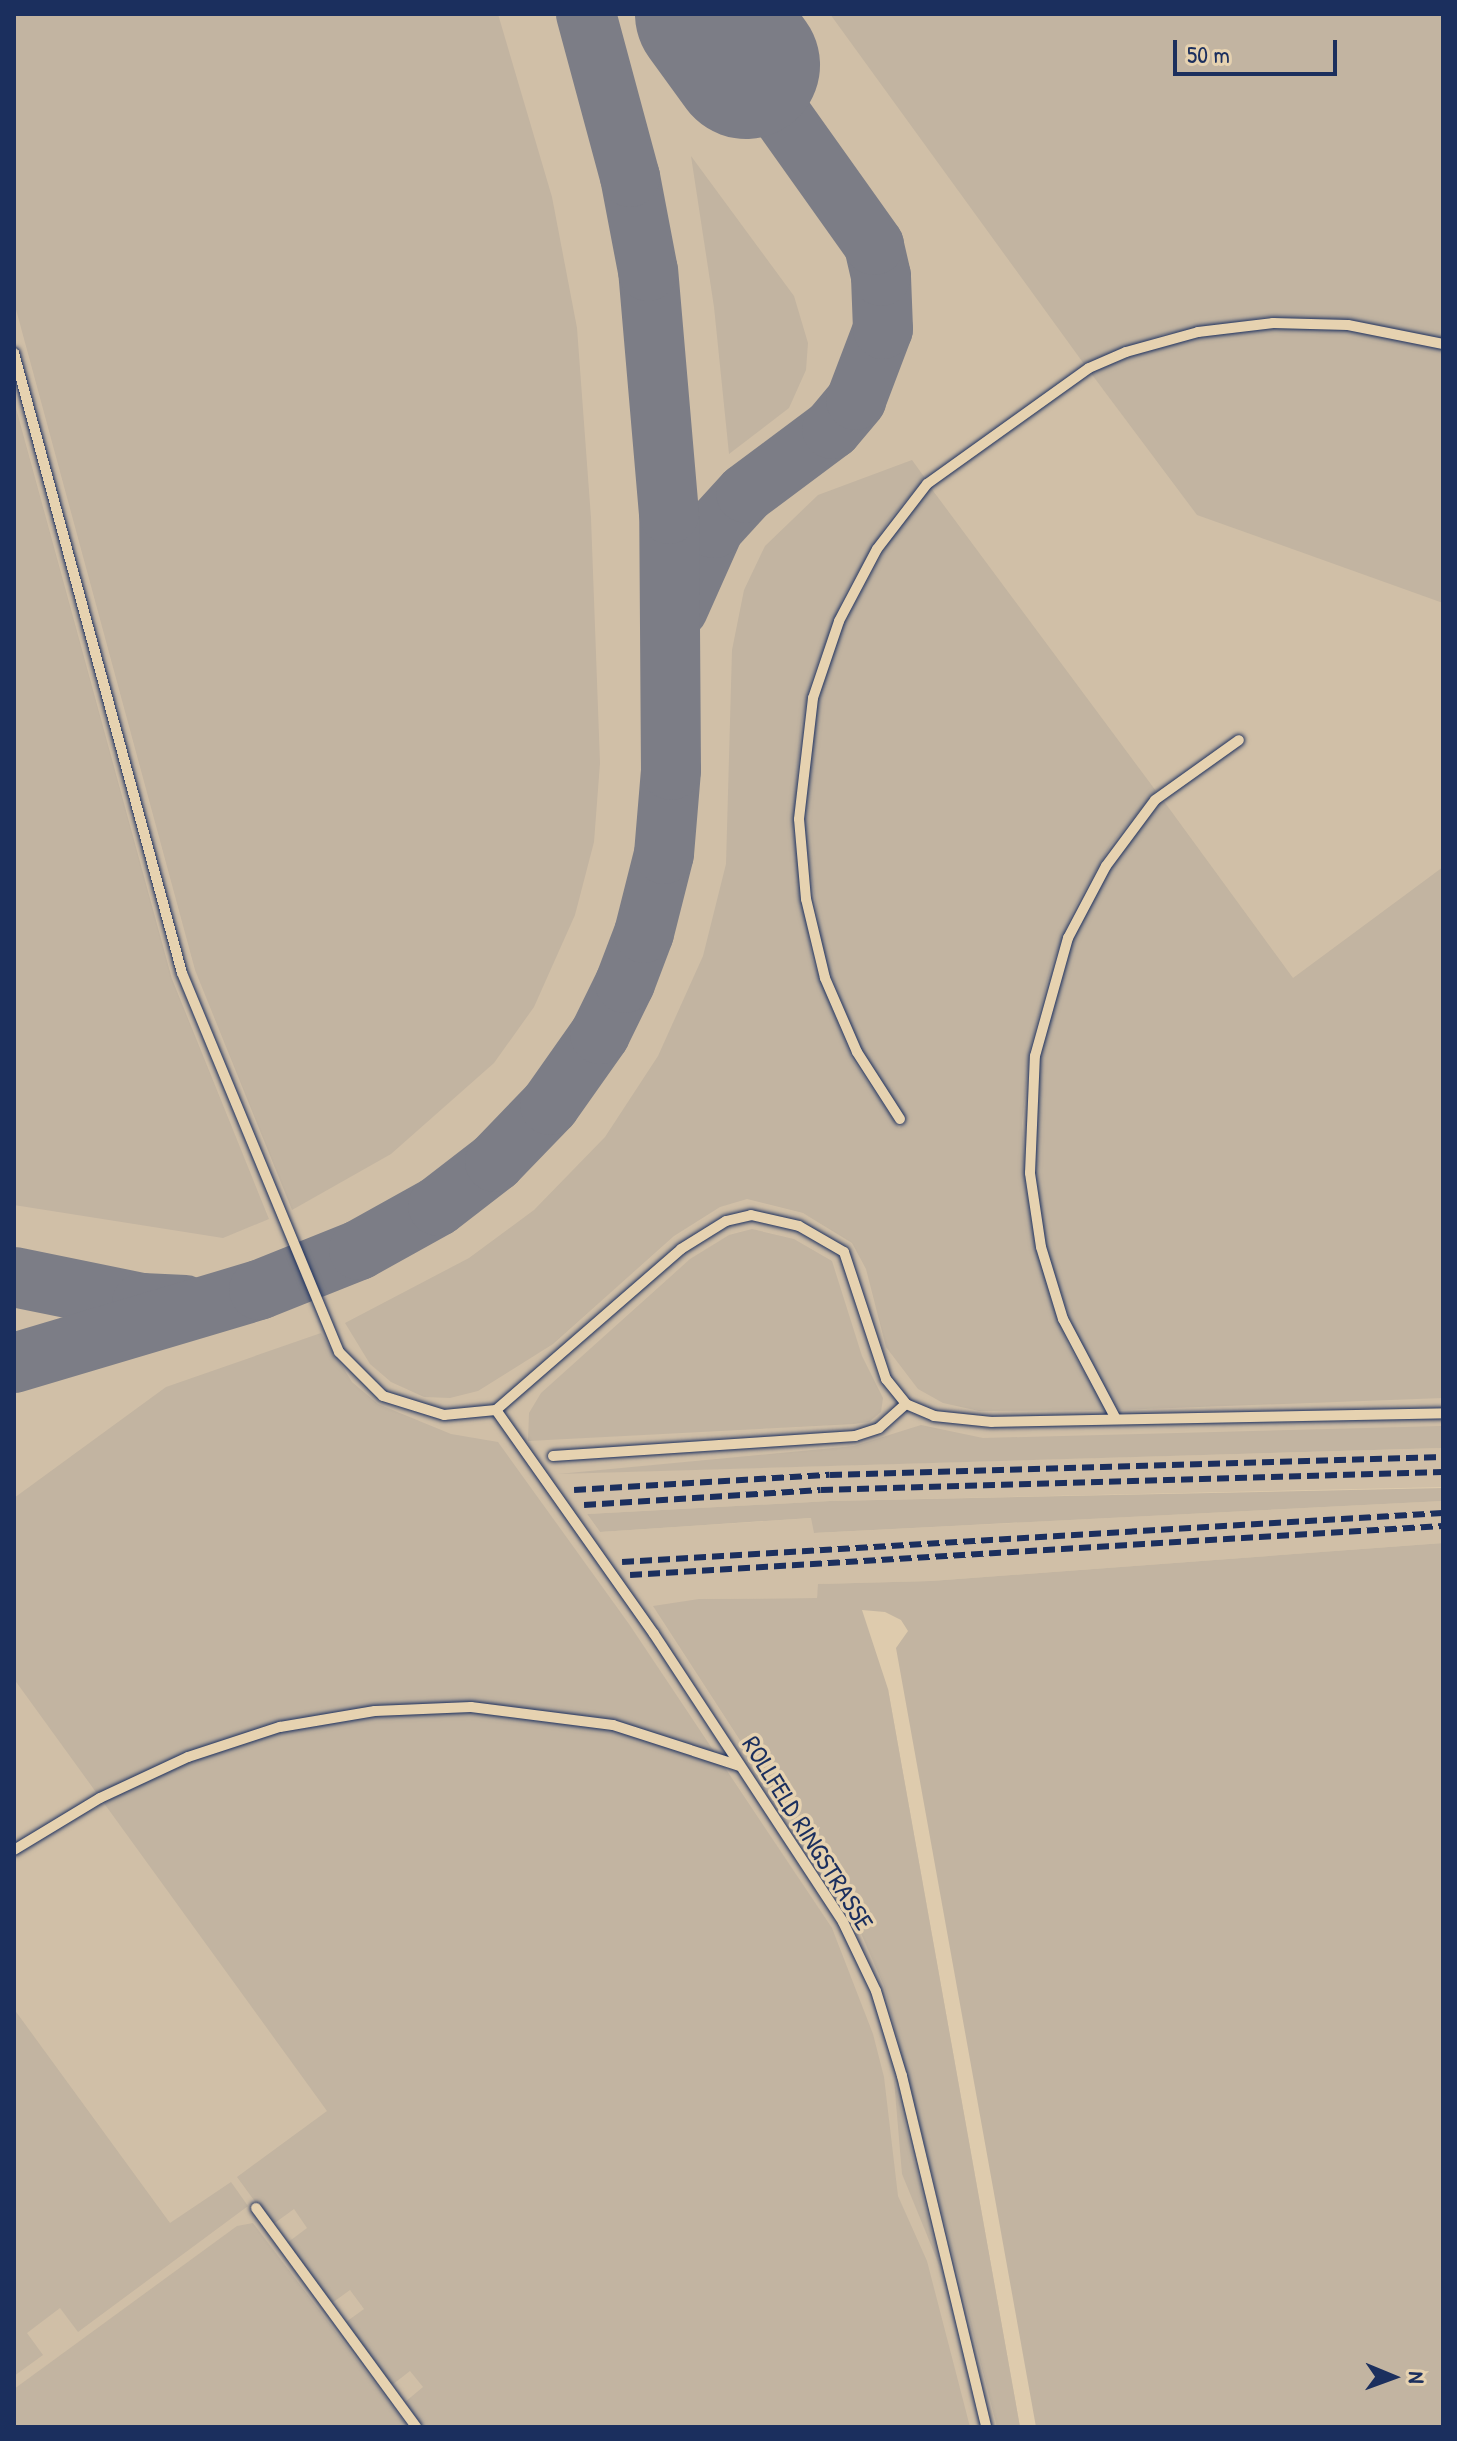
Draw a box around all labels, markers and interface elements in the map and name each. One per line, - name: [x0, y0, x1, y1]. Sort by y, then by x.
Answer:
- scale bar: [1177, 24, 1341, 74]
- text: 50 m: [1187, 38, 1230, 70]
- street label: ROLLFELD RINGSTRASSE: [736, 1730, 880, 1936]
- north arrow: [1353, 2337, 1433, 2417]
- text: N: [1402, 2371, 1432, 2384]

